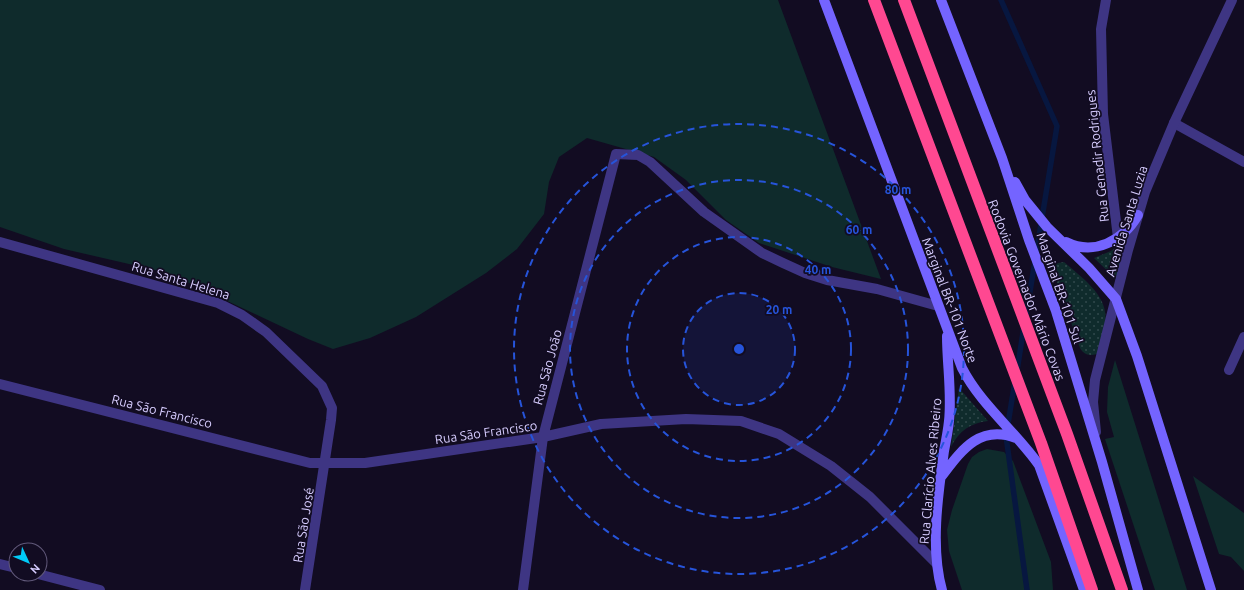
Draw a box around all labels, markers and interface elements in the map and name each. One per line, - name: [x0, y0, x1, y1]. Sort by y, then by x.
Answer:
- street label: Rua Genadir Rodrigues: [1083, 89, 1111, 223]
- street label: Avenida Santa Luzia: [1102, 164, 1150, 278]
- text: 80 m: [885, 183, 911, 196]
- street label: Rodovia Governador Mário Covas: [986, 198, 1068, 383]
- text: 60 m: [846, 223, 872, 236]
- street label: Marginal BR-101 Sul: [1034, 231, 1086, 346]
- street label: Marginal BR-101 Norte: [920, 235, 980, 365]
- street label: Rua Santa Helena: [130, 258, 232, 302]
- text: 40 m: [805, 263, 831, 276]
- text: 20 m: [766, 303, 792, 316]
- street label: Rua São João: [530, 328, 564, 406]
- centre of rings: [732, 342, 746, 356]
- street label: Rua São Francisco: [110, 392, 214, 430]
- street label: Rua Clarício Alves Ribeiro: [917, 397, 943, 545]
- street label: Rua São Francisco: [434, 418, 538, 446]
- street label: Rua São José: [290, 486, 316, 564]
- north arrow: [8, 542, 48, 582]
- text: N: [28, 562, 42, 576]

